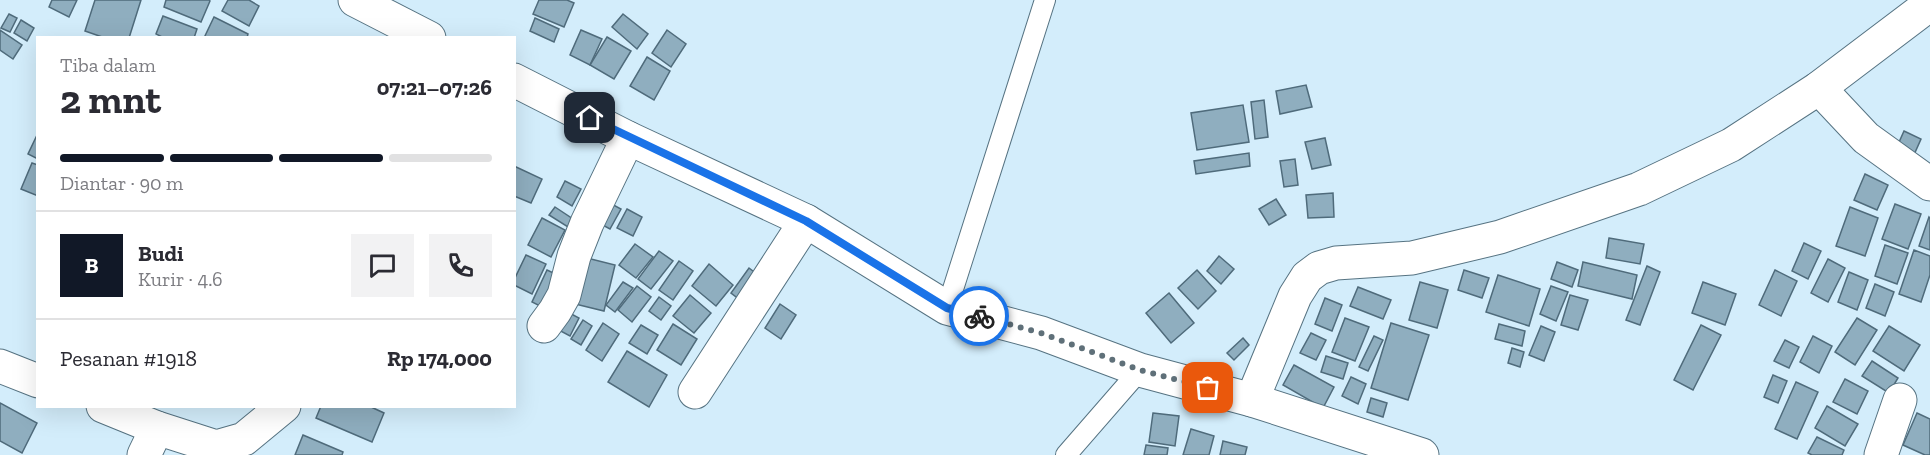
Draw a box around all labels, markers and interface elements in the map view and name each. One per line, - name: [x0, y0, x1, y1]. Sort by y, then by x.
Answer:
- text: Tiba dalam: [60, 53, 156, 77]
- text: 07:21–07:26: [377, 74, 492, 101]
- text: 2 mnt: [60, 76, 161, 123]
- pin: [564, 92, 615, 143]
- icon: home: [573, 101, 606, 134]
- text: Diantar · 90 m: [60, 171, 183, 195]
- button: chat: [351, 234, 414, 297]
- button: phone: [429, 234, 492, 297]
- text: Budi: [138, 240, 184, 267]
- text: B: [85, 252, 98, 279]
- text: Kurir · 4.6: [138, 267, 223, 291]
- courier: [949, 286, 1009, 346]
- icon: bike: [963, 300, 996, 333]
- text: Pesanan #1918: [60, 345, 197, 372]
- text: Rp 174,000: [387, 345, 492, 372]
- pin: [1182, 362, 1233, 413]
- icon: bag: [1191, 371, 1224, 404]

